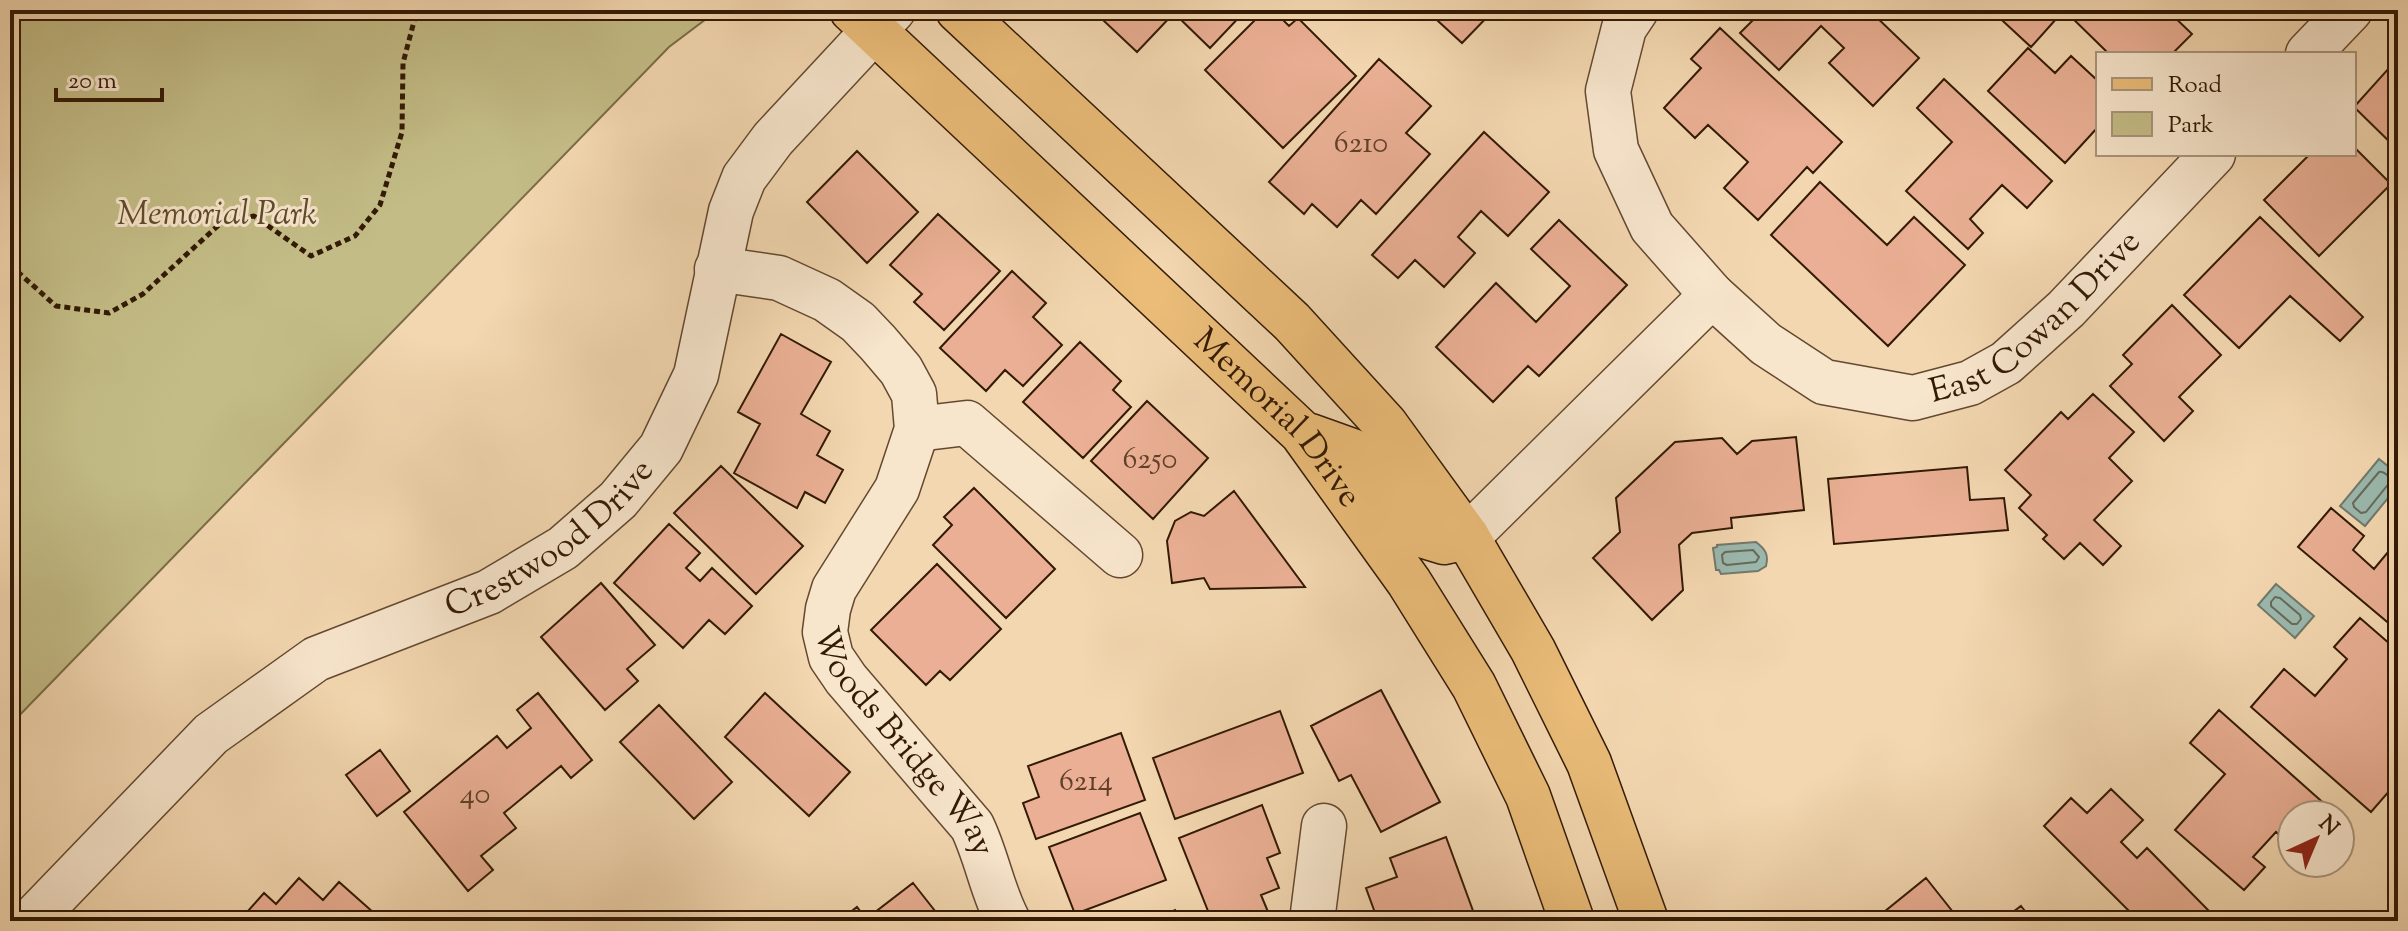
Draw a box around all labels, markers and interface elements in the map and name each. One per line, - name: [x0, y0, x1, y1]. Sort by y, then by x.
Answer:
- scale bar: [56, 52, 162, 102]
- legend: [2096, 52, 2356, 156]
- text: 20 m: [68, 65, 117, 99]
- text: Road: [2168, 69, 2222, 103]
- text: Park: [2168, 109, 2214, 143]
- house number: 6210: [1334, 123, 1388, 166]
- park label: Memorial Park: [117, 191, 317, 240]
- street label: East Cowan Drive: [1924, 220, 2153, 417]
- street label: Memorial Drive: [1181, 318, 1373, 518]
- house number: 6250: [1123, 439, 1177, 482]
- street label: Crestwood Drive: [438, 449, 666, 631]
- street label: Woods Bridge Way: [800, 622, 1007, 863]
- house number: 6214: [1059, 761, 1113, 804]
- house number: 40: [460, 774, 490, 817]
- north arrow: [2276, 799, 2356, 879]
- text: N: [2310, 809, 2346, 845]

